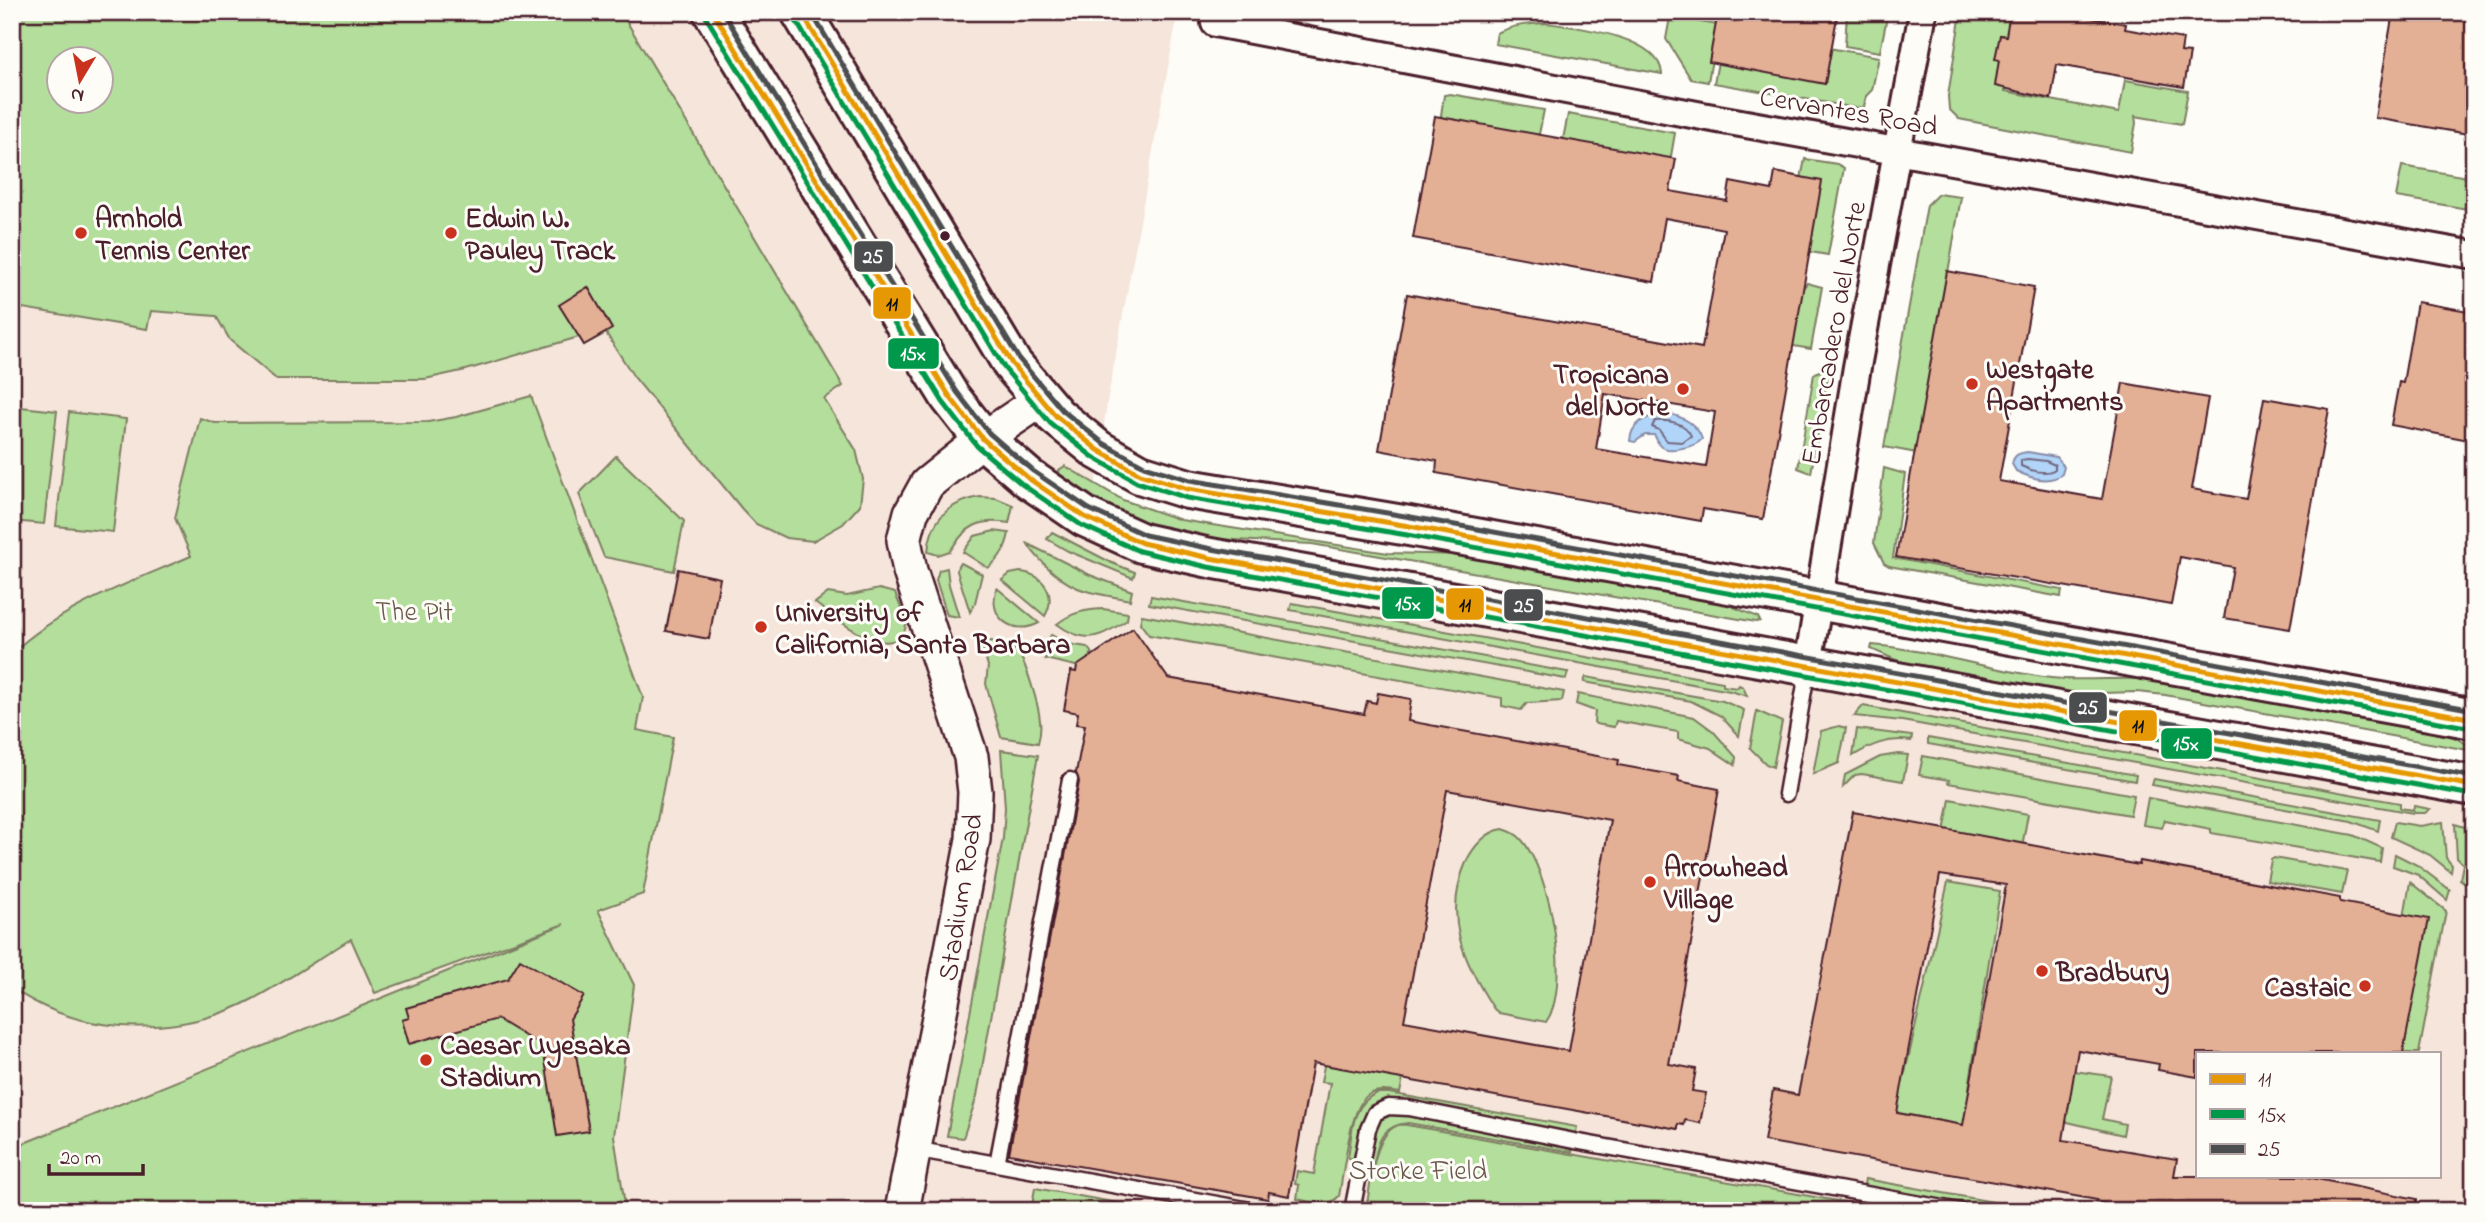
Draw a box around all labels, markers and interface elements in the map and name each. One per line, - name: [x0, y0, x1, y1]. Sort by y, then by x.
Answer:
- north arrow: [46, 46, 116, 116]
- street label: Cervantes Road: [1756, 78, 1941, 149]
- text: N: [69, 80, 86, 109]
- street label: Embarcadero del Norte: [1792, 198, 1879, 469]
- place label: Arnhold Tennis Center: [95, 200, 251, 273]
- place label: Edwin W. Pauley Track: [465, 200, 616, 273]
- marker: Arnhold Tennis Center: [73, 225, 89, 241]
- marker: Edwin W. Pauley Track: [443, 225, 459, 241]
- unlabelled marker: [938, 229, 952, 243]
- line badge: 25: [853, 240, 894, 273]
- text: 25: [862, 245, 883, 272]
- line badge: 11: [872, 286, 912, 320]
- text: 11: [886, 292, 898, 319]
- line badge: 15x: [887, 337, 940, 370]
- text: 15x: [900, 342, 926, 369]
- place label: Westgate Apartments: [1986, 351, 2123, 424]
- place label: Tropicana del Norte: [1553, 356, 1670, 429]
- marker: Westgate Apartments: [1964, 376, 1980, 392]
- marker: Tropicana del Norte: [1675, 381, 1691, 397]
- line badge: 15x: [1381, 586, 1435, 620]
- line badge: 11: [1445, 587, 1485, 621]
- line badge: 25: [1503, 588, 1544, 622]
- text: 15x: [1395, 592, 1421, 619]
- park label: The Pit: [375, 593, 453, 634]
- text: 11: [1459, 593, 1471, 620]
- place label: University of California, Santa Barbara: [775, 594, 1070, 667]
- text: 25: [1513, 594, 1534, 621]
- marker: University of California, Santa Barbara: [753, 619, 769, 635]
- line badge: 25: [2068, 691, 2108, 724]
- text: 25: [2077, 696, 2098, 723]
- line badge: 11: [2118, 709, 2158, 742]
- text: 11: [2132, 714, 2144, 741]
- line badge: 15x: [2160, 727, 2213, 760]
- text: 15x: [2173, 732, 2199, 759]
- street label: Stadium Road: [929, 811, 996, 984]
- place label: Arrowhead Village: [1663, 849, 1788, 923]
- marker: Arrowhead Village: [1642, 874, 1658, 890]
- place label: Bradbury: [2054, 954, 2169, 995]
- marker: Bradbury: [2034, 963, 2050, 979]
- place label: Castaic: [2264, 969, 2352, 1010]
- marker: Castaic: [2357, 978, 2373, 994]
- place label: Caesar Uyesaka Stadium: [440, 1027, 631, 1100]
- marker: Caesar Uyesaka Stadium: [418, 1052, 434, 1068]
- legend: [2196, 1052, 2440, 1178]
- text: 11: [2258, 1066, 2272, 1096]
- text: 15x: [2258, 1102, 2286, 1132]
- scale bar: [49, 1132, 144, 1176]
- text: 25: [2258, 1136, 2280, 1166]
- text: 20 m: [60, 1144, 101, 1174]
- park label: Storke Field: [1349, 1152, 1488, 1193]

